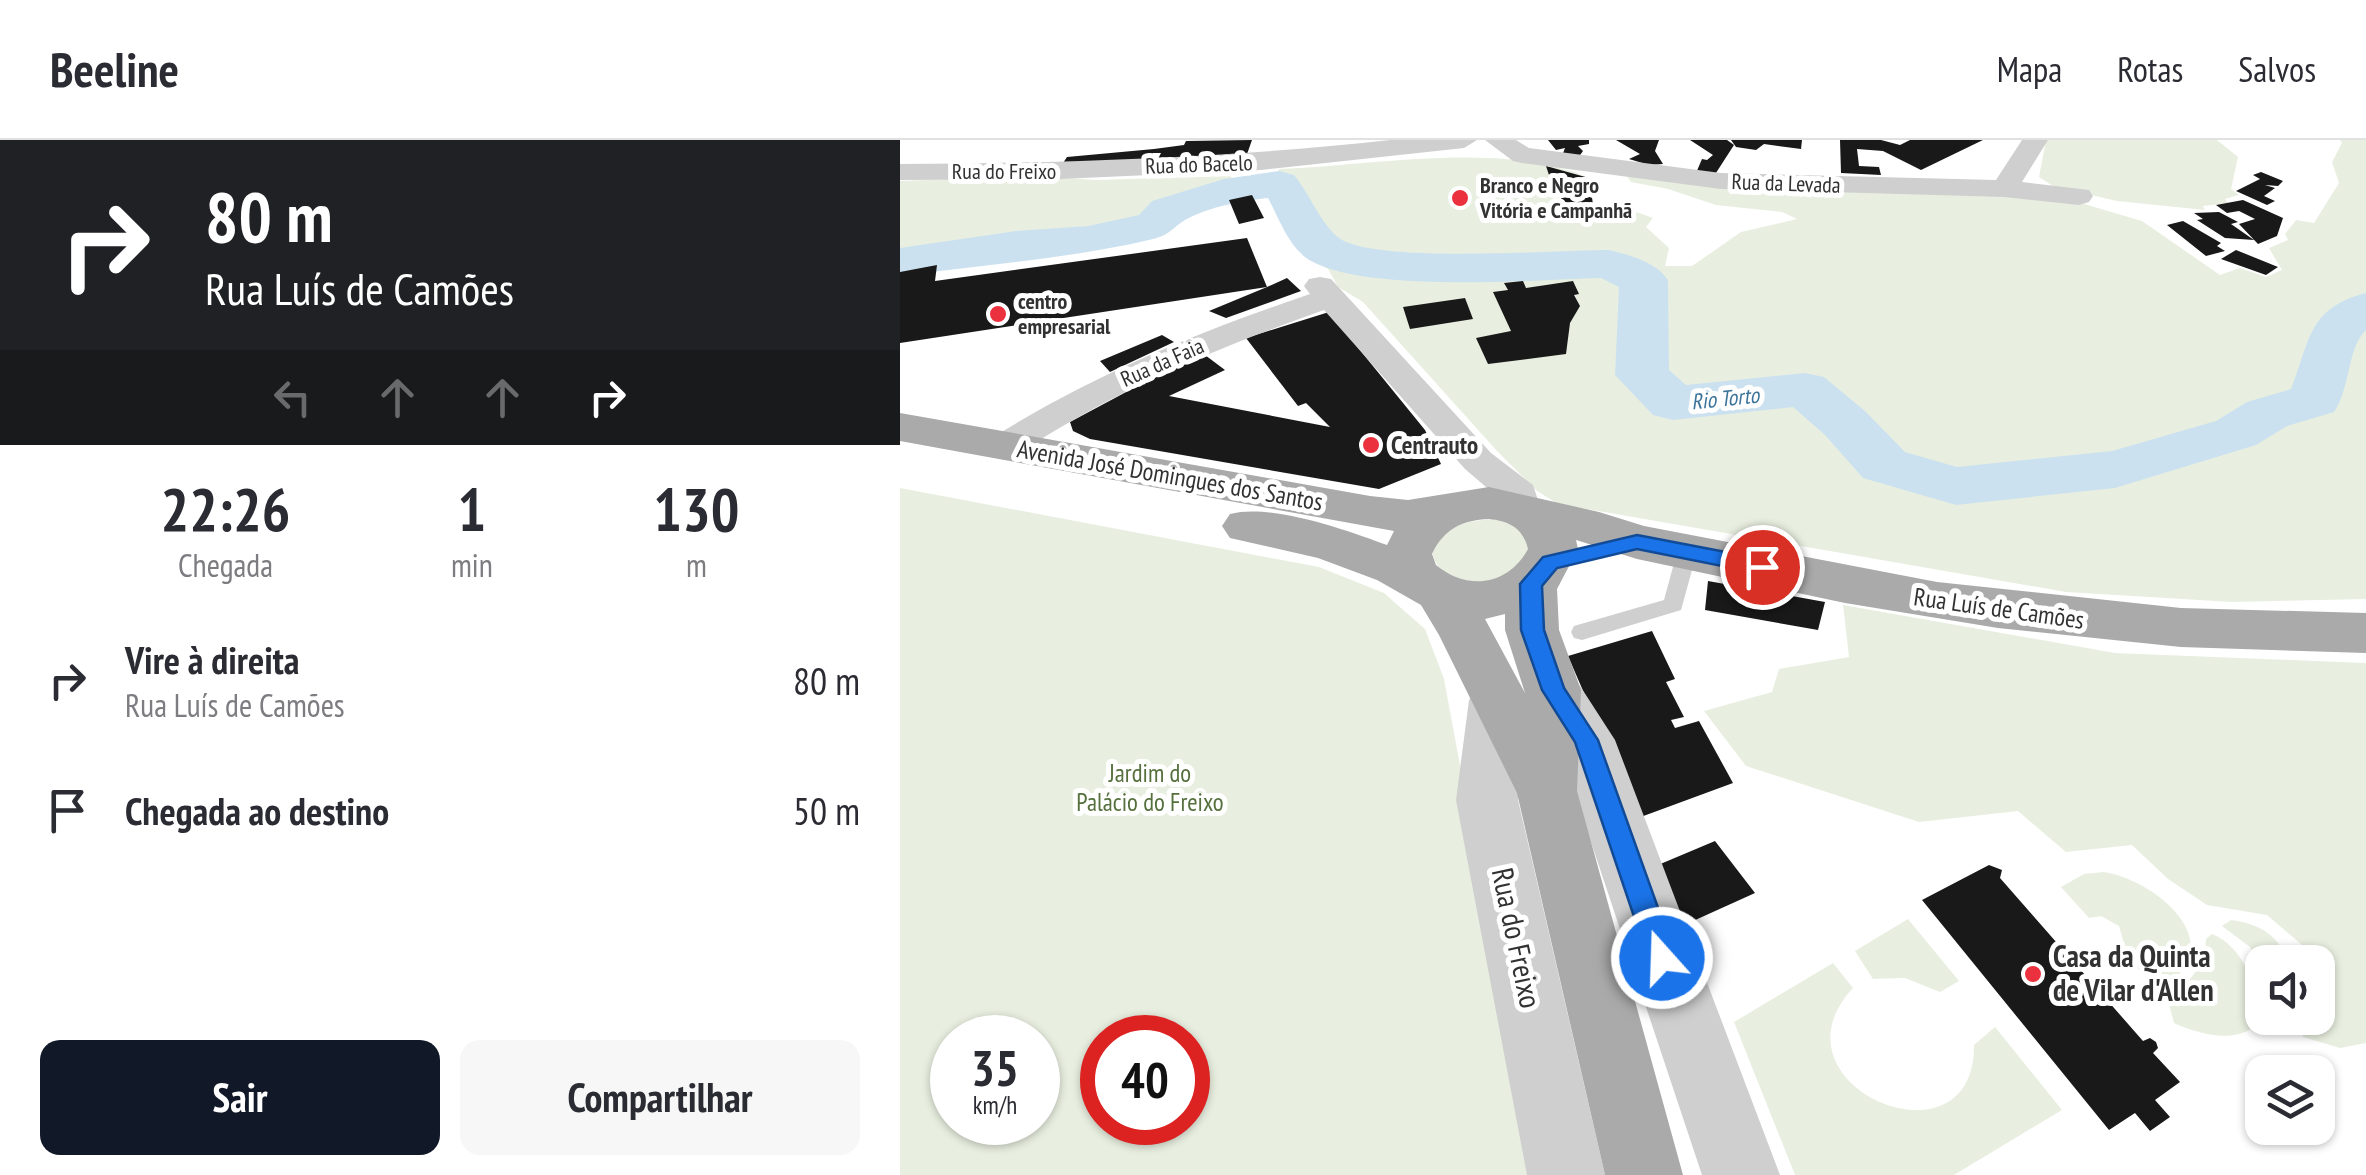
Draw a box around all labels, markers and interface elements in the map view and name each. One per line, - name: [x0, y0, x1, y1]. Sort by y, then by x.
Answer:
- text: Beeline: [50, 38, 179, 100]
- text: Mapa: [1997, 46, 2062, 92]
- text: Rotas: [2117, 46, 2183, 92]
- text: Salvos: [2238, 46, 2316, 92]
- street label: Rua do Bacelo: [1145, 148, 1253, 180]
- street label: Rua do Freixo: [952, 157, 1056, 185]
- street label: Rua da Levada: [1731, 167, 1841, 199]
- text: 80 m: [205, 171, 333, 261]
- place label: Branco e Negro Vitória e Campanhã: [1479, 171, 1632, 224]
- icon: right: [40, 180, 170, 310]
- marker: Branco e Negro Vitória e Campanhã: [1449, 187, 1471, 209]
- text: Rua Luís de Camões: [205, 259, 514, 317]
- place label: centro empresarial: [1018, 287, 1111, 340]
- marker: centro empresarial: [987, 303, 1009, 325]
- street label: Rua da Faia: [1116, 331, 1208, 393]
- icon: left: [265, 370, 320, 425]
- icon: ahead: [370, 370, 425, 425]
- icon: ahead: [475, 370, 530, 425]
- icon: right: [580, 370, 635, 425]
- water label: Rio Torto: [1690, 380, 1762, 415]
- place label: Centrauto: [1391, 429, 1478, 461]
- street label: Avenida José Domingues dos Santos: [1015, 432, 1325, 518]
- marker: Centrauto: [1360, 434, 1382, 456]
- text: 22:26: [161, 470, 290, 548]
- text: 1: [458, 470, 486, 548]
- text: 130: [653, 470, 739, 548]
- pin: [1720, 525, 1805, 610]
- icon: arrive: [1735, 540, 1790, 595]
- text: Chegada: [178, 544, 273, 586]
- text: min: [451, 544, 493, 586]
- text: m: [686, 544, 707, 586]
- street label: Rua Luís de Camões: [1912, 580, 2086, 636]
- text: Vire à direita: [125, 635, 300, 684]
- icon: right: [40, 653, 95, 708]
- text: 80 m: [793, 656, 860, 705]
- text: Rua Luís de Camões: [125, 684, 345, 726]
- park label: Jardim do Palácio do Freixo: [1076, 757, 1224, 818]
- icon: arrive: [40, 783, 95, 838]
- text: Chegada ao destino: [125, 786, 389, 835]
- text: 50 m: [793, 786, 860, 835]
- street label: Rua do Freixo: [1484, 864, 1551, 1011]
- position arrow: [1610, 906, 1714, 1010]
- place label: Casa da Quinta de Vilar d'Allen: [2053, 936, 2214, 1009]
- map controls: [2245, 945, 2335, 1145]
- button: sound: [2245, 945, 2335, 1035]
- marker: Casa da Quinta de Vilar d'Allen: [2022, 963, 2044, 985]
- speed limit sign: 40: [1080, 1015, 1210, 1145]
- text: 35: [971, 1035, 1019, 1100]
- button: Sair: [40, 1040, 440, 1155]
- button: Compartilhar: [460, 1040, 860, 1155]
- button: layers: [2245, 1055, 2335, 1145]
- text: km/h: [973, 1089, 1017, 1121]

